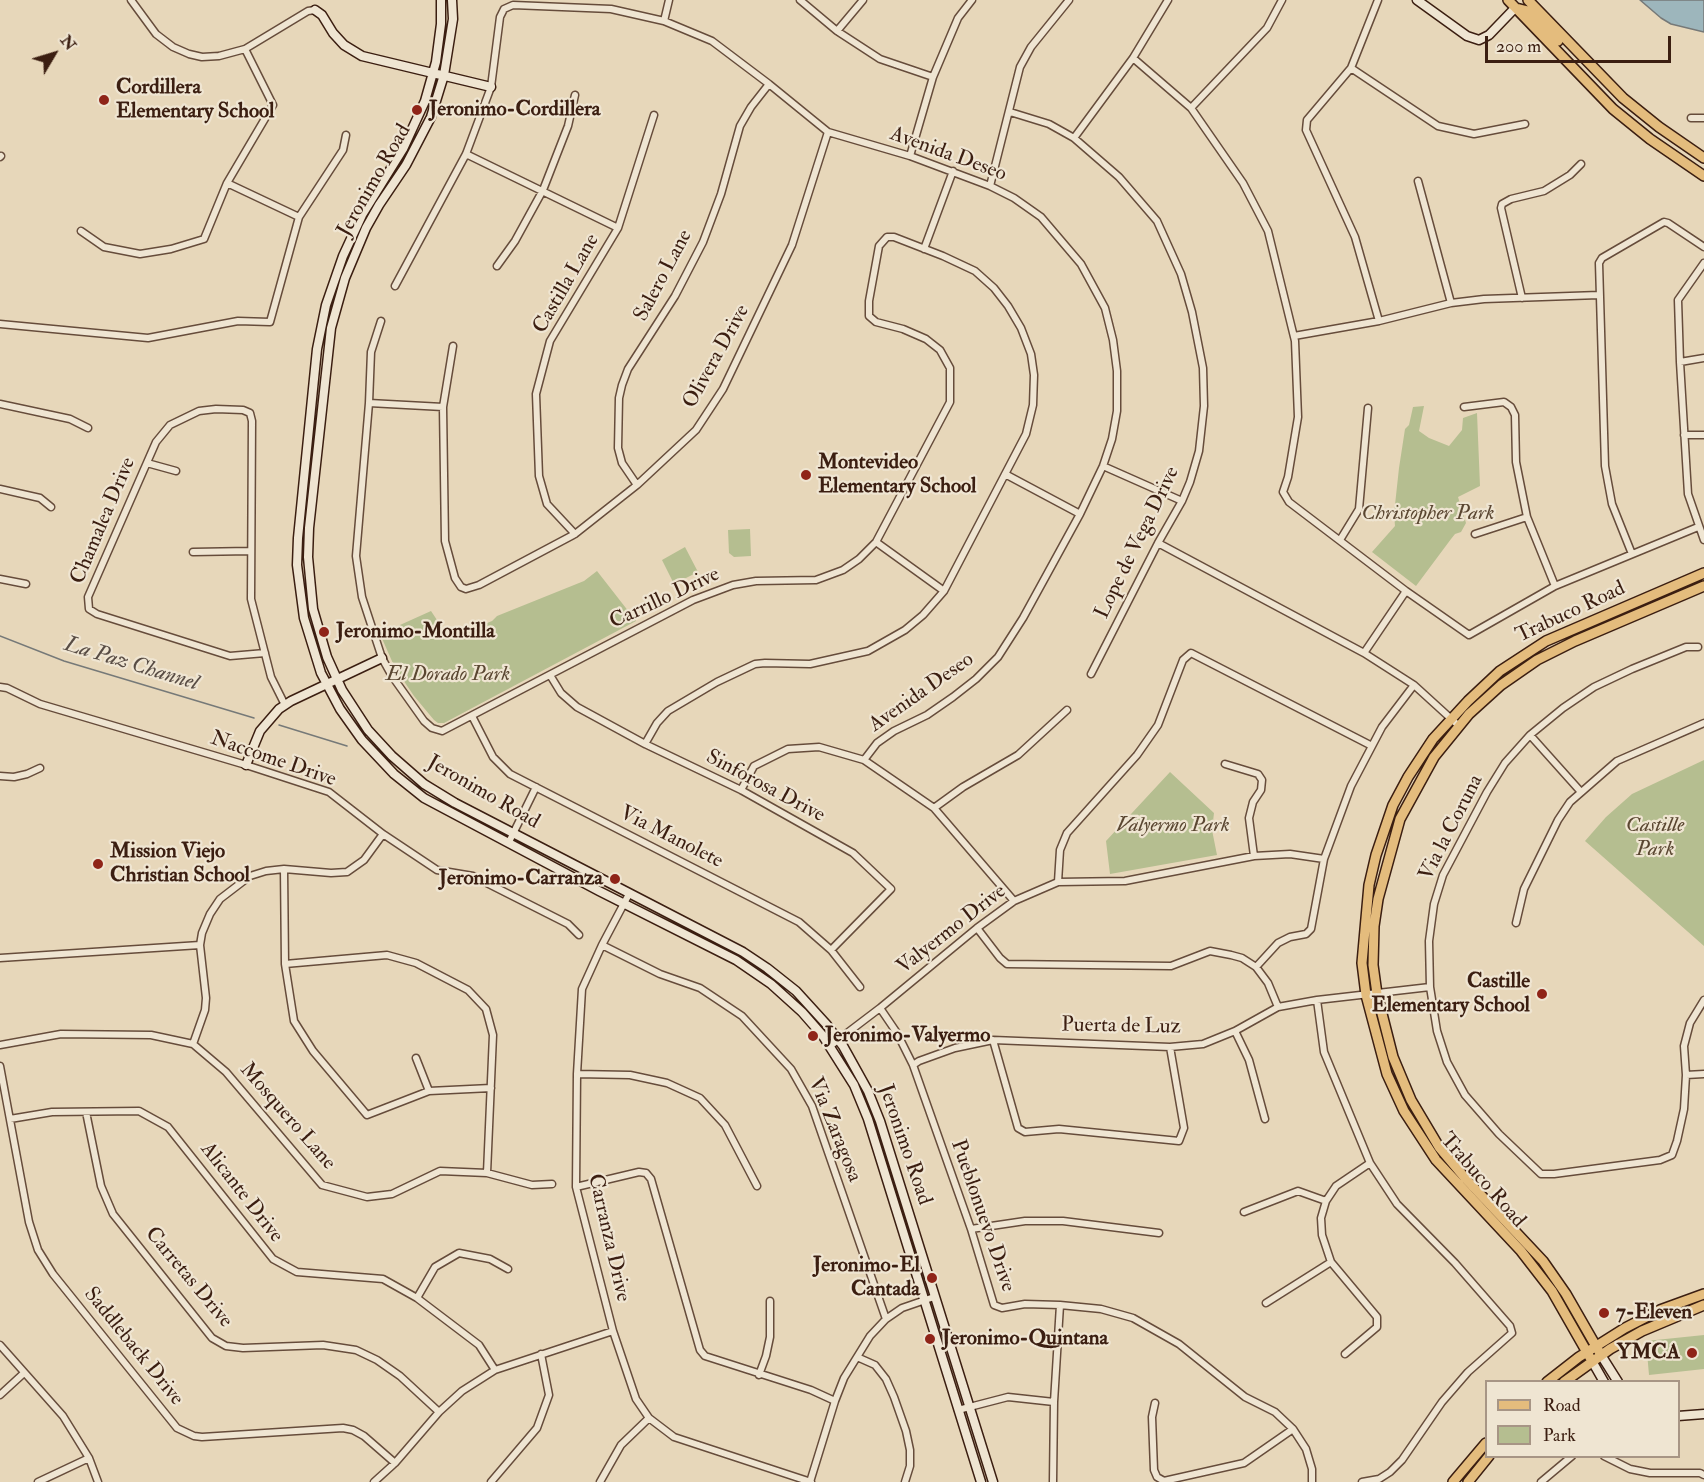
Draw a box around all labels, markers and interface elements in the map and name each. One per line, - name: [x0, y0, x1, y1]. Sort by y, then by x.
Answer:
- north arrow: [24, 24, 84, 84]
- scale bar: [1488, 24, 1674, 62]
- text: N: [56, 31, 80, 55]
- text: 200 m: [1496, 35, 1541, 58]
- place label: Cordillera Elementary School: [116, 75, 274, 125]
- marker: Cordillera Elementary School: [97, 93, 111, 107]
- place label: Jeronimo-Cordillera: [429, 97, 600, 123]
- marker: Jeronimo-Cordillera: [410, 103, 424, 117]
- street label: Jeronimo Road: [333, 120, 417, 242]
- street label: Avenida Deseo: [886, 122, 1010, 188]
- street label: Salero Lane: [629, 226, 699, 326]
- street label: Castilla Lane: [528, 230, 606, 338]
- street label: Olivera Drive: [678, 301, 756, 413]
- place label: Montevideo Elementary School: [818, 450, 976, 500]
- street label: Chamalea Drive: [66, 454, 142, 588]
- street label: Lope de Vega Drive: [1090, 463, 1186, 623]
- marker: Montevideo Elementary School: [799, 468, 813, 482]
- park label: Christopher Park: [1362, 501, 1494, 527]
- street label: Carrillo Drive: [606, 563, 724, 635]
- street label: Trabuco Road: [1512, 577, 1630, 649]
- place label: Jeronimo-Montilla: [336, 619, 495, 645]
- marker: Jeronimo-Montilla: [317, 625, 331, 639]
- water label: La Paz Channel: [61, 632, 201, 698]
- street label: Avenida Deseo: [865, 648, 979, 738]
- park label: El Dorado Park: [386, 662, 510, 688]
- street label: Naccome Drive: [207, 727, 339, 793]
- street label: Sinforosa Drive: [701, 745, 829, 829]
- street label: Jeronimo Road: [422, 751, 544, 835]
- street label: Via la Coruna: [1415, 771, 1489, 885]
- street label: Via Manolete: [615, 801, 727, 875]
- park label: Valyermo Park: [1116, 813, 1230, 839]
- park label: Castille Park: [1626, 813, 1684, 863]
- place label: Mission Viejo Christian School: [110, 839, 250, 889]
- marker: Mission Viejo Christian School: [91, 857, 105, 871]
- place label: Jeronimo-Carranza: [439, 866, 603, 892]
- marker: Jeronimo-Carranza: [608, 872, 622, 886]
- street label: Valyermo Drive: [892, 880, 1012, 980]
- place label: Castille Elementary School: [1372, 969, 1530, 1019]
- marker: Castille Elementary School: [1535, 987, 1549, 1001]
- street label: Puerta de Luz: [1061, 1013, 1181, 1041]
- place label: Jeronimo-Valyermo: [825, 1023, 990, 1049]
- marker: Jeronimo-Valyermo: [806, 1029, 820, 1043]
- street label: Mosquero Lane: [234, 1058, 340, 1176]
- street label: Via Zaragosa: [802, 1074, 866, 1186]
- street label: Jeronimo Road: [872, 1081, 936, 1209]
- street label: Trabuco Road: [1434, 1128, 1530, 1234]
- street label: Pueblonuevo Drive: [944, 1137, 1020, 1295]
- street label: Alicante Drive: [194, 1138, 288, 1248]
- street label: Carranza Drive: [581, 1172, 635, 1304]
- street label: Carretas Drive: [139, 1223, 237, 1333]
- place label: Jeronimo-El Cantada: [813, 1253, 920, 1303]
- marker: Jeronimo-El Cantada: [925, 1271, 939, 1285]
- street label: Saddleback Drive: [78, 1283, 188, 1411]
- place label: 7-Eleven: [1616, 1300, 1692, 1326]
- marker: 7-Eleven: [1597, 1306, 1611, 1320]
- place label: Jeronimo-Quintana: [942, 1326, 1108, 1352]
- marker: Jeronimo-Quintana: [923, 1332, 937, 1346]
- place label: YMCA: [1617, 1340, 1680, 1366]
- marker: YMCA: [1685, 1346, 1699, 1360]
- legend: [1485, 1380, 1680, 1458]
- text: Road: [1543, 1394, 1581, 1417]
- text: Park: [1543, 1424, 1576, 1447]

